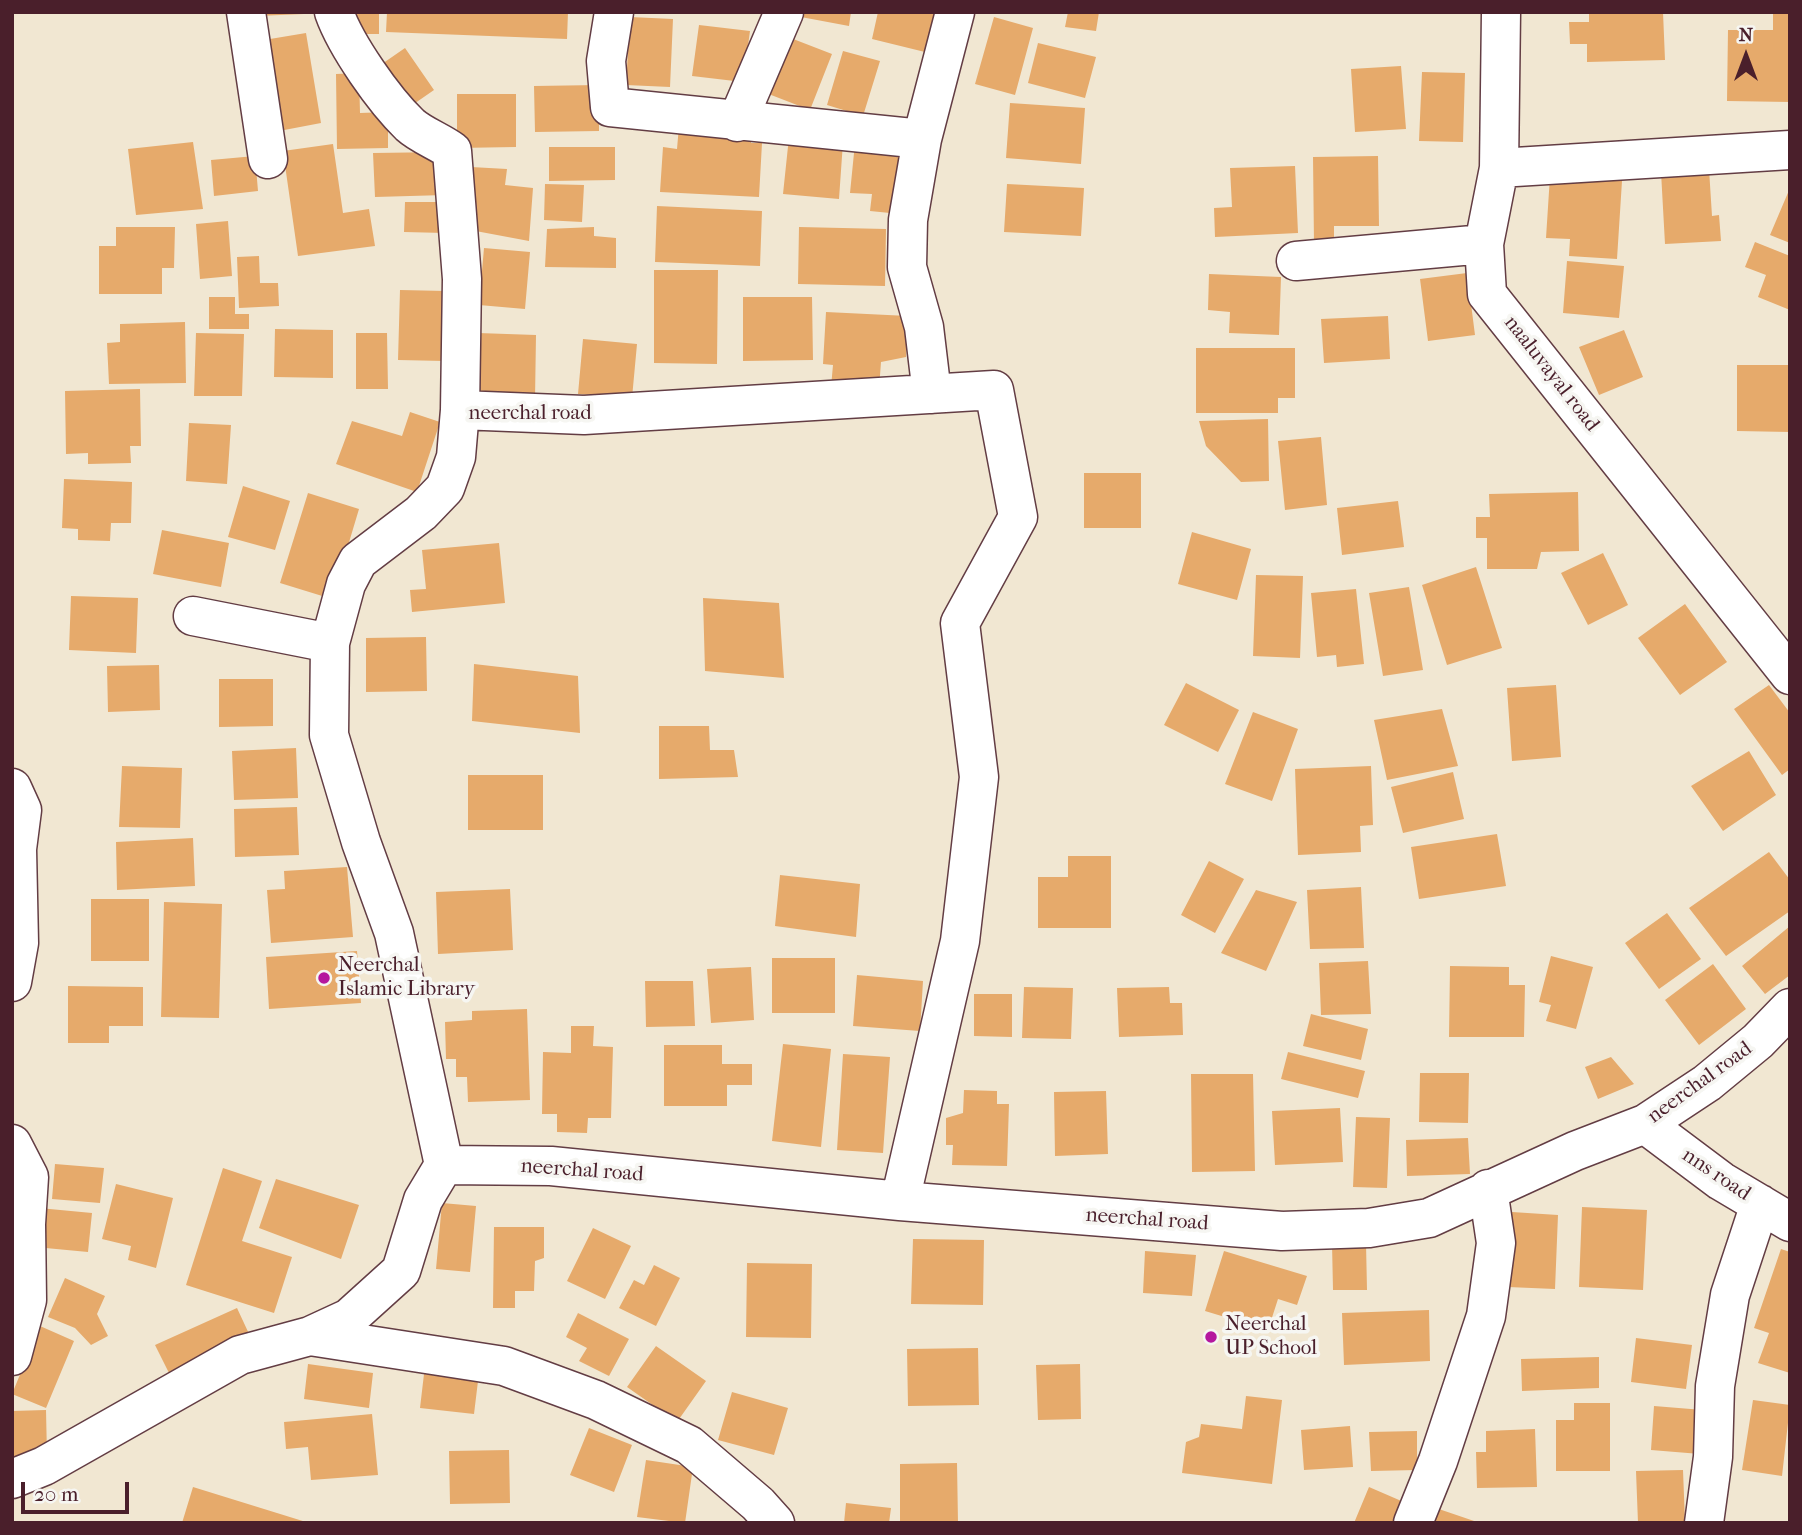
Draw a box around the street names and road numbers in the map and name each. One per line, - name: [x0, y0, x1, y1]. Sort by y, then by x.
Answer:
- street label: naaluvayal road: [1498, 311, 1604, 437]
- street label: neerchal road: [468, 401, 592, 427]
- street label: neerchal road: [1643, 1037, 1757, 1129]
- street label: nns road: [1677, 1143, 1755, 1207]
- street label: neerchal road: [520, 1154, 644, 1188]
- street label: neerchal road: [1085, 1203, 1209, 1237]

